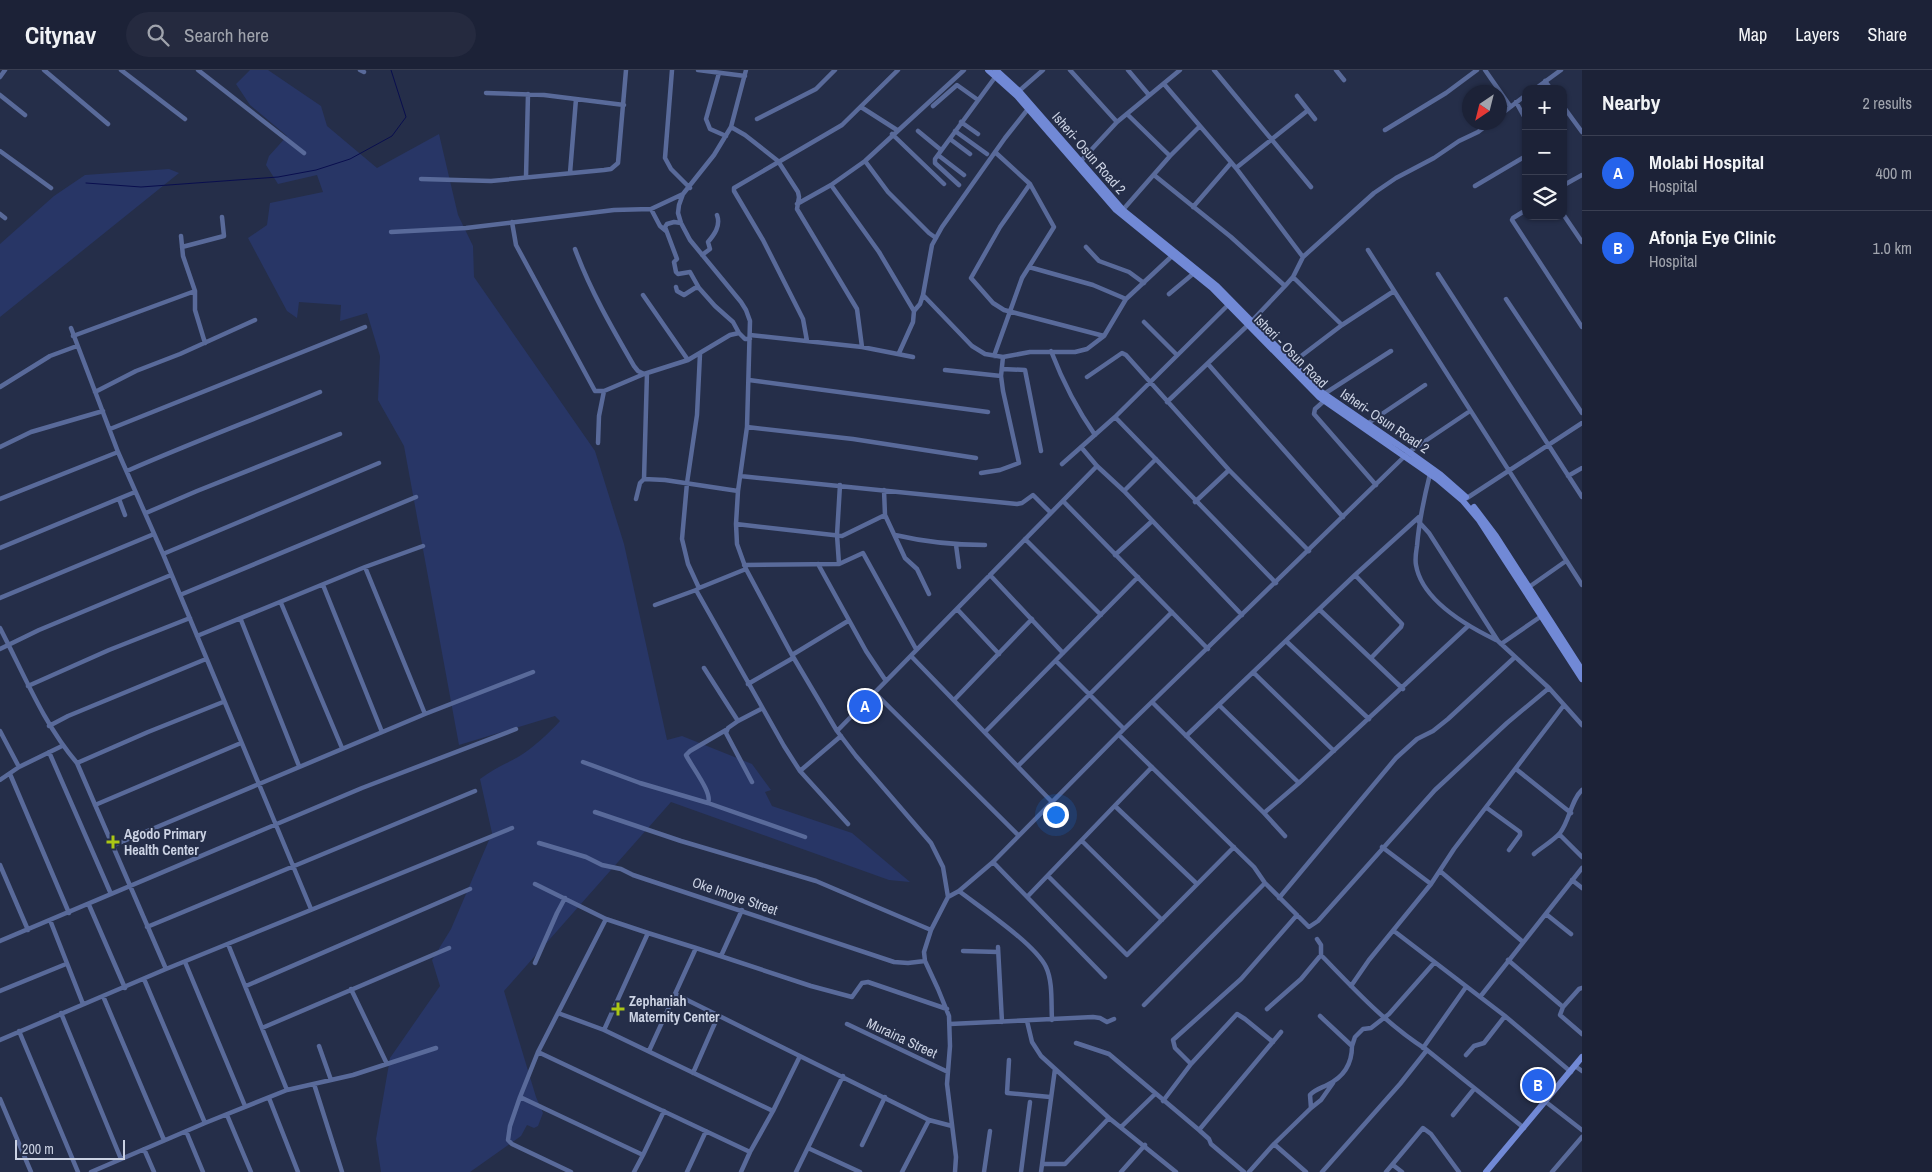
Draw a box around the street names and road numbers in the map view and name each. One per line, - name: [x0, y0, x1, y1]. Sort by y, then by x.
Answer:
- street label: Isheri- Osun Road 2: [1048, 108, 1130, 198]
- street label: Isheri - Osun Road: [1250, 310, 1332, 392]
- street label: Isheri- Osun Road 2: [1337, 385, 1433, 457]
- street label: Oke Imoye Street: [690, 873, 780, 919]
- street label: Muraina Street: [864, 1014, 940, 1062]

